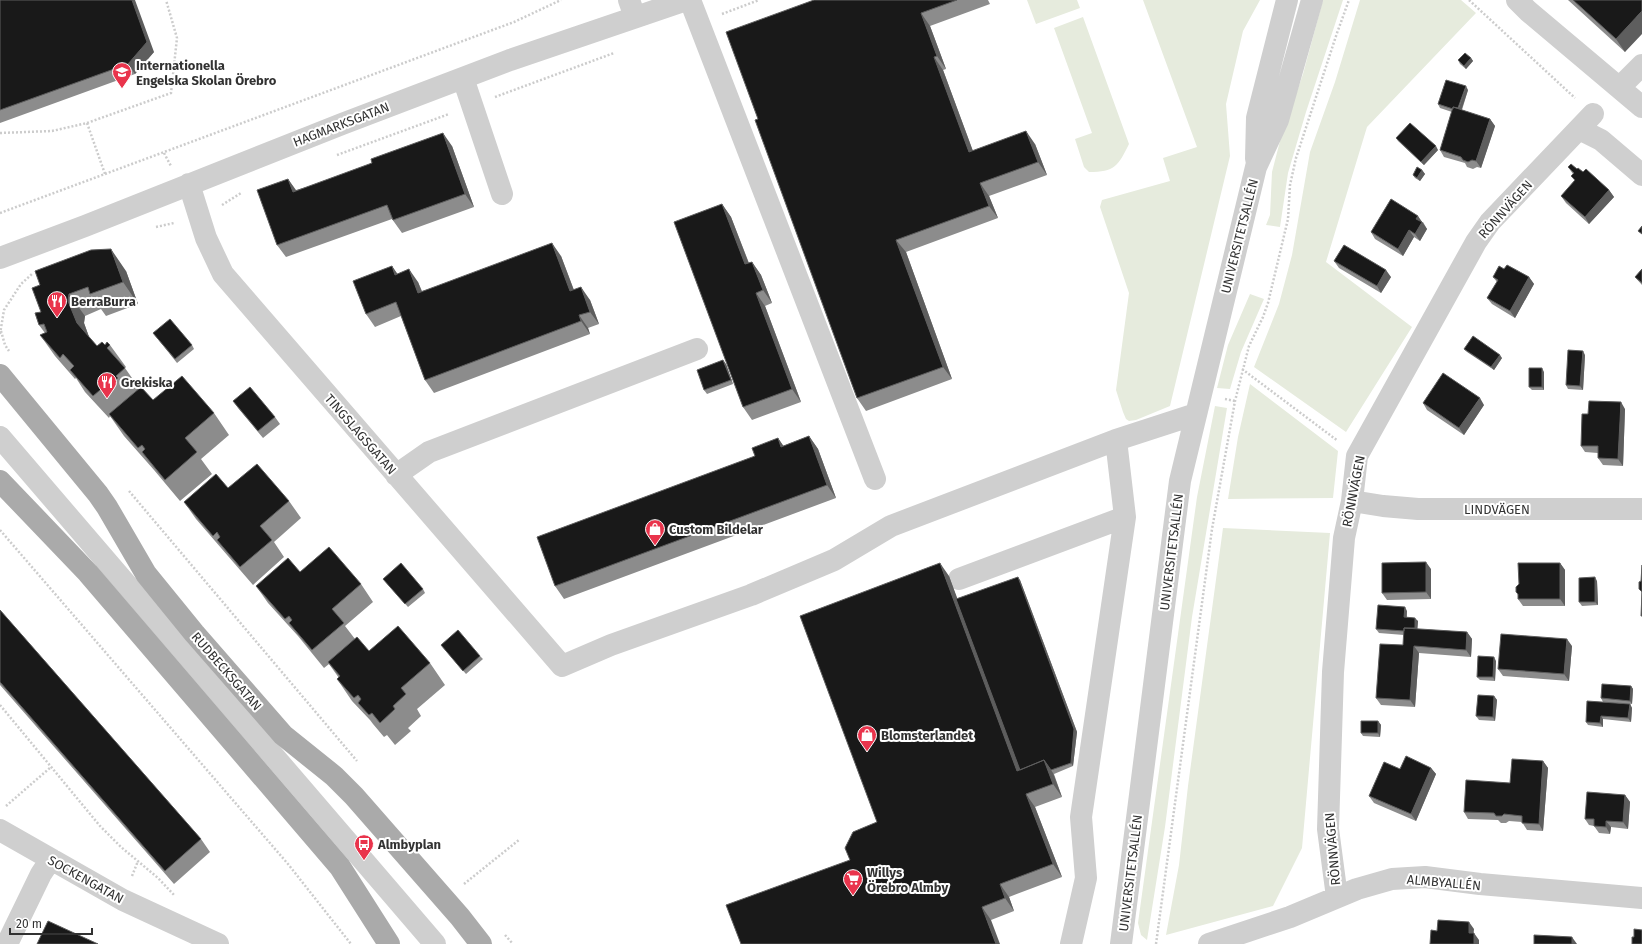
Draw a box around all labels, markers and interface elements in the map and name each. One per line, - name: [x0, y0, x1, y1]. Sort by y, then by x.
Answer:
- place label: Internationella Engelska Skolan Örebro: [136, 58, 277, 88]
- school or university icon: Internationella Engelska Skolan Örebro: [111, 61, 133, 89]
- street label: HAGMARKSGATAN: [291, 99, 391, 150]
- street label: UNIVERSITETSALLÉN: [1218, 177, 1261, 295]
- street label: RÖNNVÄGEN: [1475, 177, 1535, 241]
- restaurant icon: BerraBurra: [46, 290, 68, 318]
- place label: BerraBurra: [71, 294, 136, 309]
- restaurant icon: Grekiska: [96, 371, 118, 399]
- place label: Grekiska: [121, 375, 173, 390]
- street label: TINGSLAGSGATAN: [322, 391, 399, 477]
- street label: RÖNNVÄGEN: [1338, 454, 1368, 528]
- street label: UNIVERSITETSALLÉN: [1157, 493, 1186, 611]
- street label: LINDVÄGEN: [1464, 502, 1530, 517]
- shop icon: Custom Bildelar: [644, 518, 666, 546]
- place label: Custom Bildelar: [669, 522, 764, 537]
- street label: RUDBECKSGATAN: [189, 629, 265, 714]
- shop icon: Blomsterlandet: [856, 724, 878, 752]
- place label: Blomsterlandet: [881, 728, 974, 743]
- street label: RÖNNVÄGEN: [1321, 812, 1343, 886]
- street label: UNIVERSITETSALLÉN: [1116, 814, 1145, 932]
- bus stop icon: Almbyplan: [353, 833, 375, 861]
- place label: Almbyplan: [377, 837, 441, 852]
- street label: SOCKENGATAN: [45, 852, 126, 906]
- place label: Willys Örebro Almby: [867, 865, 948, 895]
- supermarket icon: Willys Örebro Almby: [842, 868, 864, 896]
- street label: ALMBYALLÉN: [1406, 872, 1482, 893]
- scale bar: [10, 910, 92, 936]
- text: 20 m: [16, 917, 42, 931]

